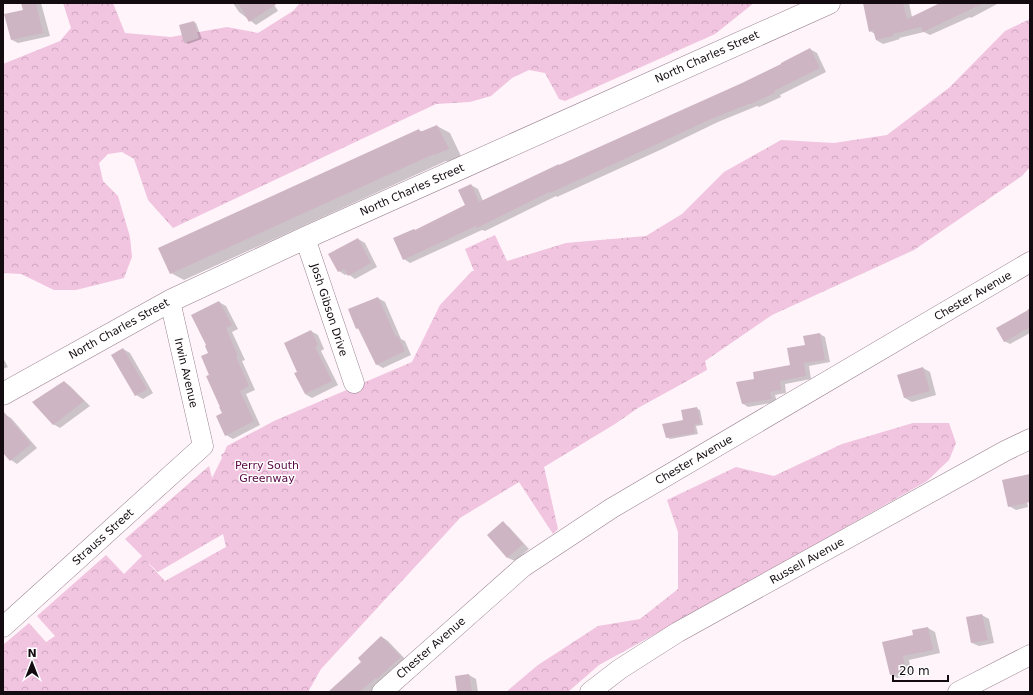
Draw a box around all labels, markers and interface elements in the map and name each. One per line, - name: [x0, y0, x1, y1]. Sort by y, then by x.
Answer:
- street label: North Charles Street: [653, 28, 762, 86]
- street label: North Charles Street: [358, 161, 467, 219]
- street label: Josh Gibson Drive: [308, 261, 350, 358]
- street label: Chester Avenue: [932, 268, 1014, 323]
- street label: North Charles Street: [67, 296, 172, 362]
- street label: Irwin Avenue: [172, 337, 200, 409]
- street label: Chester Avenue: [653, 432, 735, 487]
- park label: Perry South Greenway: [235, 459, 299, 485]
- street label: Strauss Street: [70, 506, 137, 568]
- street label: Russell Avenue: [768, 535, 847, 587]
- street label: Chester Avenue: [394, 614, 468, 681]
- north arrow: [12, 643, 52, 683]
- text: N: [27, 647, 37, 660]
- scale bar: [893, 657, 948, 683]
- text: 20 m: [899, 664, 930, 678]

